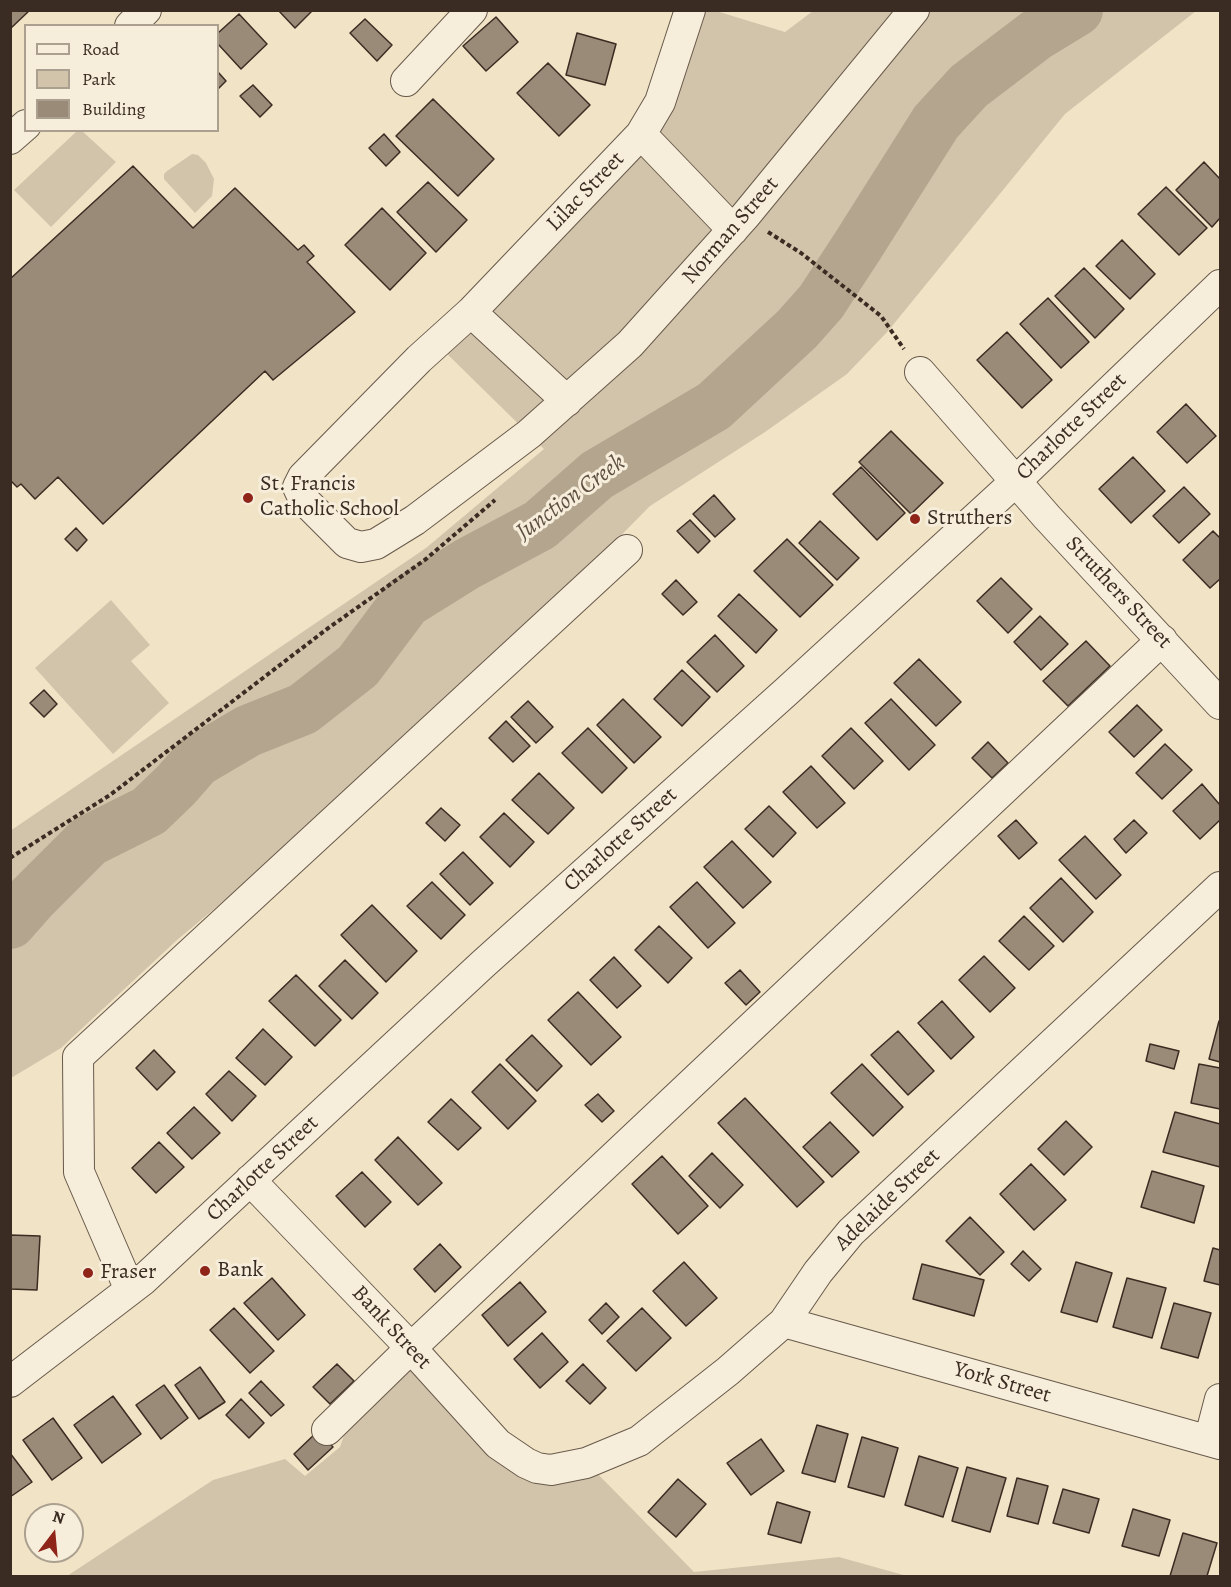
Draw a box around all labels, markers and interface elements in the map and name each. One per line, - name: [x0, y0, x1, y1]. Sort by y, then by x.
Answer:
- legend: [24, 24, 219, 132]
- text: Road: [82, 37, 119, 61]
- text: Park: [82, 67, 116, 91]
- text: Building: [82, 97, 146, 121]
- street label: Lilac Street: [542, 147, 630, 237]
- street label: Norman Street: [677, 172, 785, 290]
- street label: Charlotte Street: [1011, 368, 1133, 486]
- water label: Junction Creek: [511, 449, 631, 547]
- place label: St. Francis Catholic School: [260, 472, 399, 524]
- marker: St. Francis Catholic School: [241, 491, 255, 505]
- place label: Struthers: [927, 506, 1012, 532]
- marker: Struthers: [908, 512, 922, 526]
- street label: Struthers Street: [1059, 531, 1177, 655]
- street label: Charlotte Street: [559, 782, 683, 898]
- street label: Charlotte Street: [202, 1110, 324, 1228]
- street label: Adelaide Street: [830, 1143, 946, 1257]
- place label: Bank: [217, 1258, 263, 1284]
- place label: Fraser: [100, 1260, 156, 1286]
- marker: Bank: [198, 1264, 212, 1278]
- marker: Fraser: [81, 1266, 95, 1280]
- street label: Bank Street: [346, 1281, 436, 1375]
- street label: York Street: [950, 1357, 1054, 1409]
- north arrow: [24, 1503, 84, 1563]
- text: N: [50, 1505, 67, 1530]

